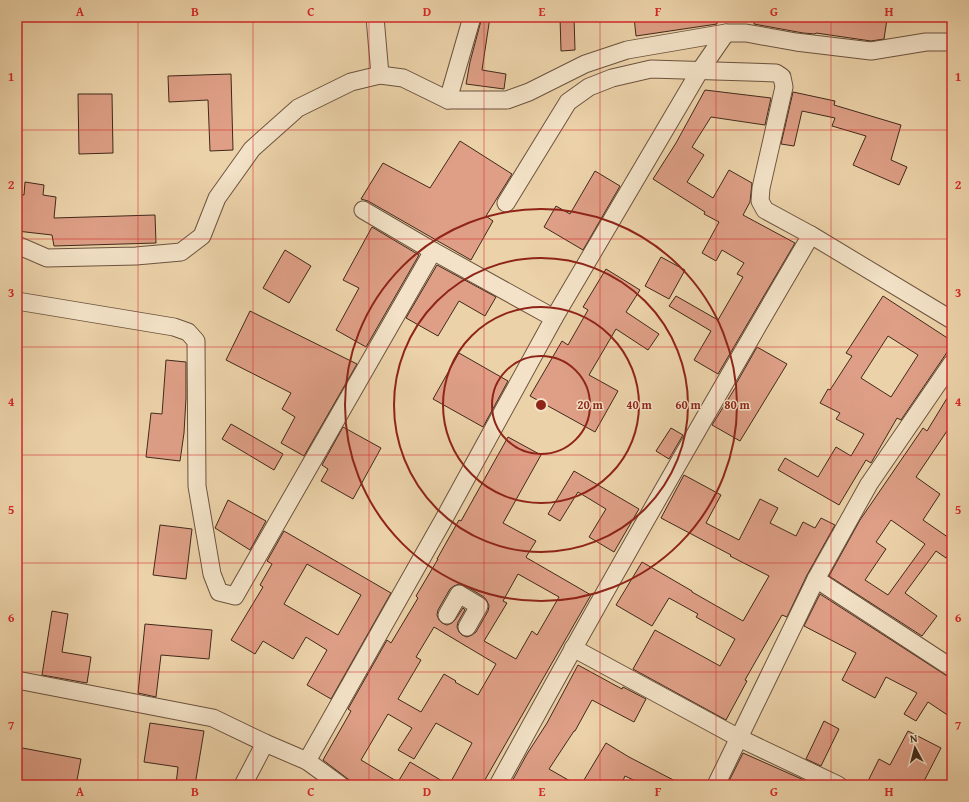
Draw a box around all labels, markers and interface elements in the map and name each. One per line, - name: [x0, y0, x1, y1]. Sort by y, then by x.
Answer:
- text: A: [76, 2, 85, 21]
- text: B: [191, 2, 199, 21]
- text: C: [307, 2, 315, 21]
- text: D: [423, 2, 431, 21]
- text: E: [539, 2, 546, 21]
- text: F: [655, 2, 662, 21]
- text: G: [770, 2, 778, 21]
- text: H: [884, 2, 894, 21]
- text: 1: [8, 67, 14, 86]
- text: 1: [955, 67, 961, 86]
- text: 2: [8, 175, 15, 194]
- text: 2: [955, 175, 962, 194]
- text: 3: [8, 283, 14, 302]
- text: 3: [955, 283, 961, 302]
- text: 4: [8, 392, 15, 411]
- text: 4: [955, 392, 962, 411]
- text: 20 m: [577, 396, 603, 413]
- text: 40 m: [626, 396, 652, 413]
- text: 60 m: [675, 396, 701, 413]
- text: 80 m: [724, 396, 750, 413]
- centre of rings: [534, 398, 548, 412]
- text: 5: [8, 500, 15, 519]
- text: 5: [955, 500, 962, 519]
- text: 6: [8, 608, 15, 627]
- text: 6: [955, 608, 962, 627]
- text: 7: [8, 716, 15, 735]
- text: 7: [955, 716, 962, 735]
- north arrow: [895, 728, 935, 768]
- text: N: [909, 730, 919, 746]
- text: A: [76, 782, 85, 801]
- text: B: [191, 782, 199, 801]
- text: C: [307, 782, 315, 801]
- text: D: [423, 782, 431, 801]
- text: E: [539, 782, 546, 801]
- text: F: [655, 782, 662, 801]
- text: G: [770, 782, 778, 801]
- text: H: [884, 782, 894, 801]

